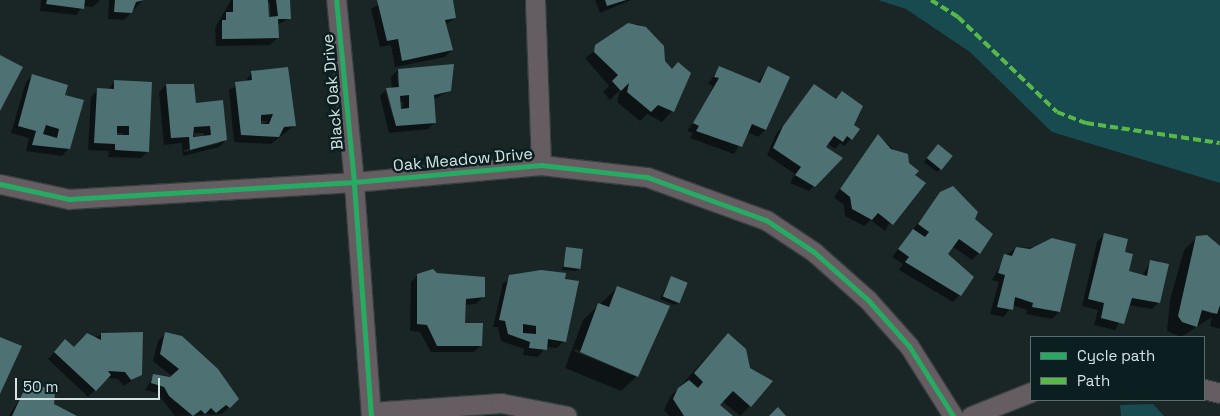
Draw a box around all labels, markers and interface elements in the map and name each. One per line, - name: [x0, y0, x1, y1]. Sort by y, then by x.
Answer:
- street label: Black Oak Drive: [318, 33, 348, 151]
- street label: Oak Meadow Drive: [392, 144, 534, 176]
- legend: [1030, 336, 1205, 401]
- text: Cycle path: [1077, 346, 1155, 365]
- scale bar: [18, 368, 162, 400]
- text: Path: [1077, 371, 1110, 390]
- text: 50 m: [23, 377, 58, 396]

